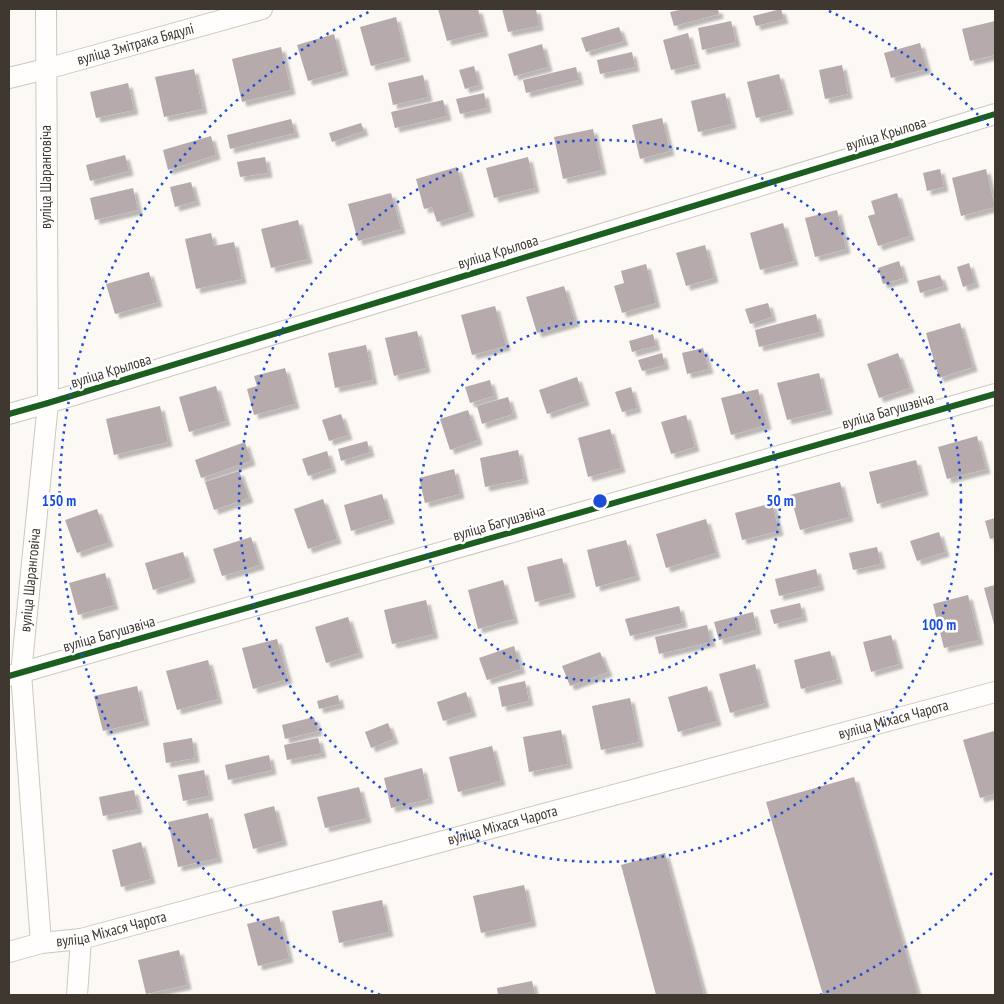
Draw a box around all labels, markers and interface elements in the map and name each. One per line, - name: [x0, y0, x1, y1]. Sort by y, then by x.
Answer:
- street label: вуліца Змітрака Бядулі: [75, 18, 196, 69]
- street label: вуліца Крылова: [843, 112, 928, 155]
- street label: вуліца Шаранговіча: [36, 125, 55, 229]
- street label: вуліца Крылова: [455, 230, 540, 273]
- street label: вуліца Крылова: [68, 349, 153, 392]
- street label: вуліца Багушэвіча: [840, 388, 936, 433]
- text: 150 m: [42, 491, 76, 510]
- text: 50 m: [766, 491, 794, 510]
- centre of rings: [591, 492, 609, 510]
- street label: вуліца Багушэвіча: [451, 500, 547, 545]
- street label: вуліца Шаранговіча: [15, 527, 44, 633]
- street label: вуліца Багушэвіча: [61, 611, 157, 656]
- text: 100 m: [922, 615, 956, 634]
- street label: вуліца Міхася Чарота: [836, 695, 950, 743]
- street label: вуліца Міхася Чарота: [445, 801, 559, 849]
- street label: вуліца Міхася Чарота: [55, 906, 168, 950]

